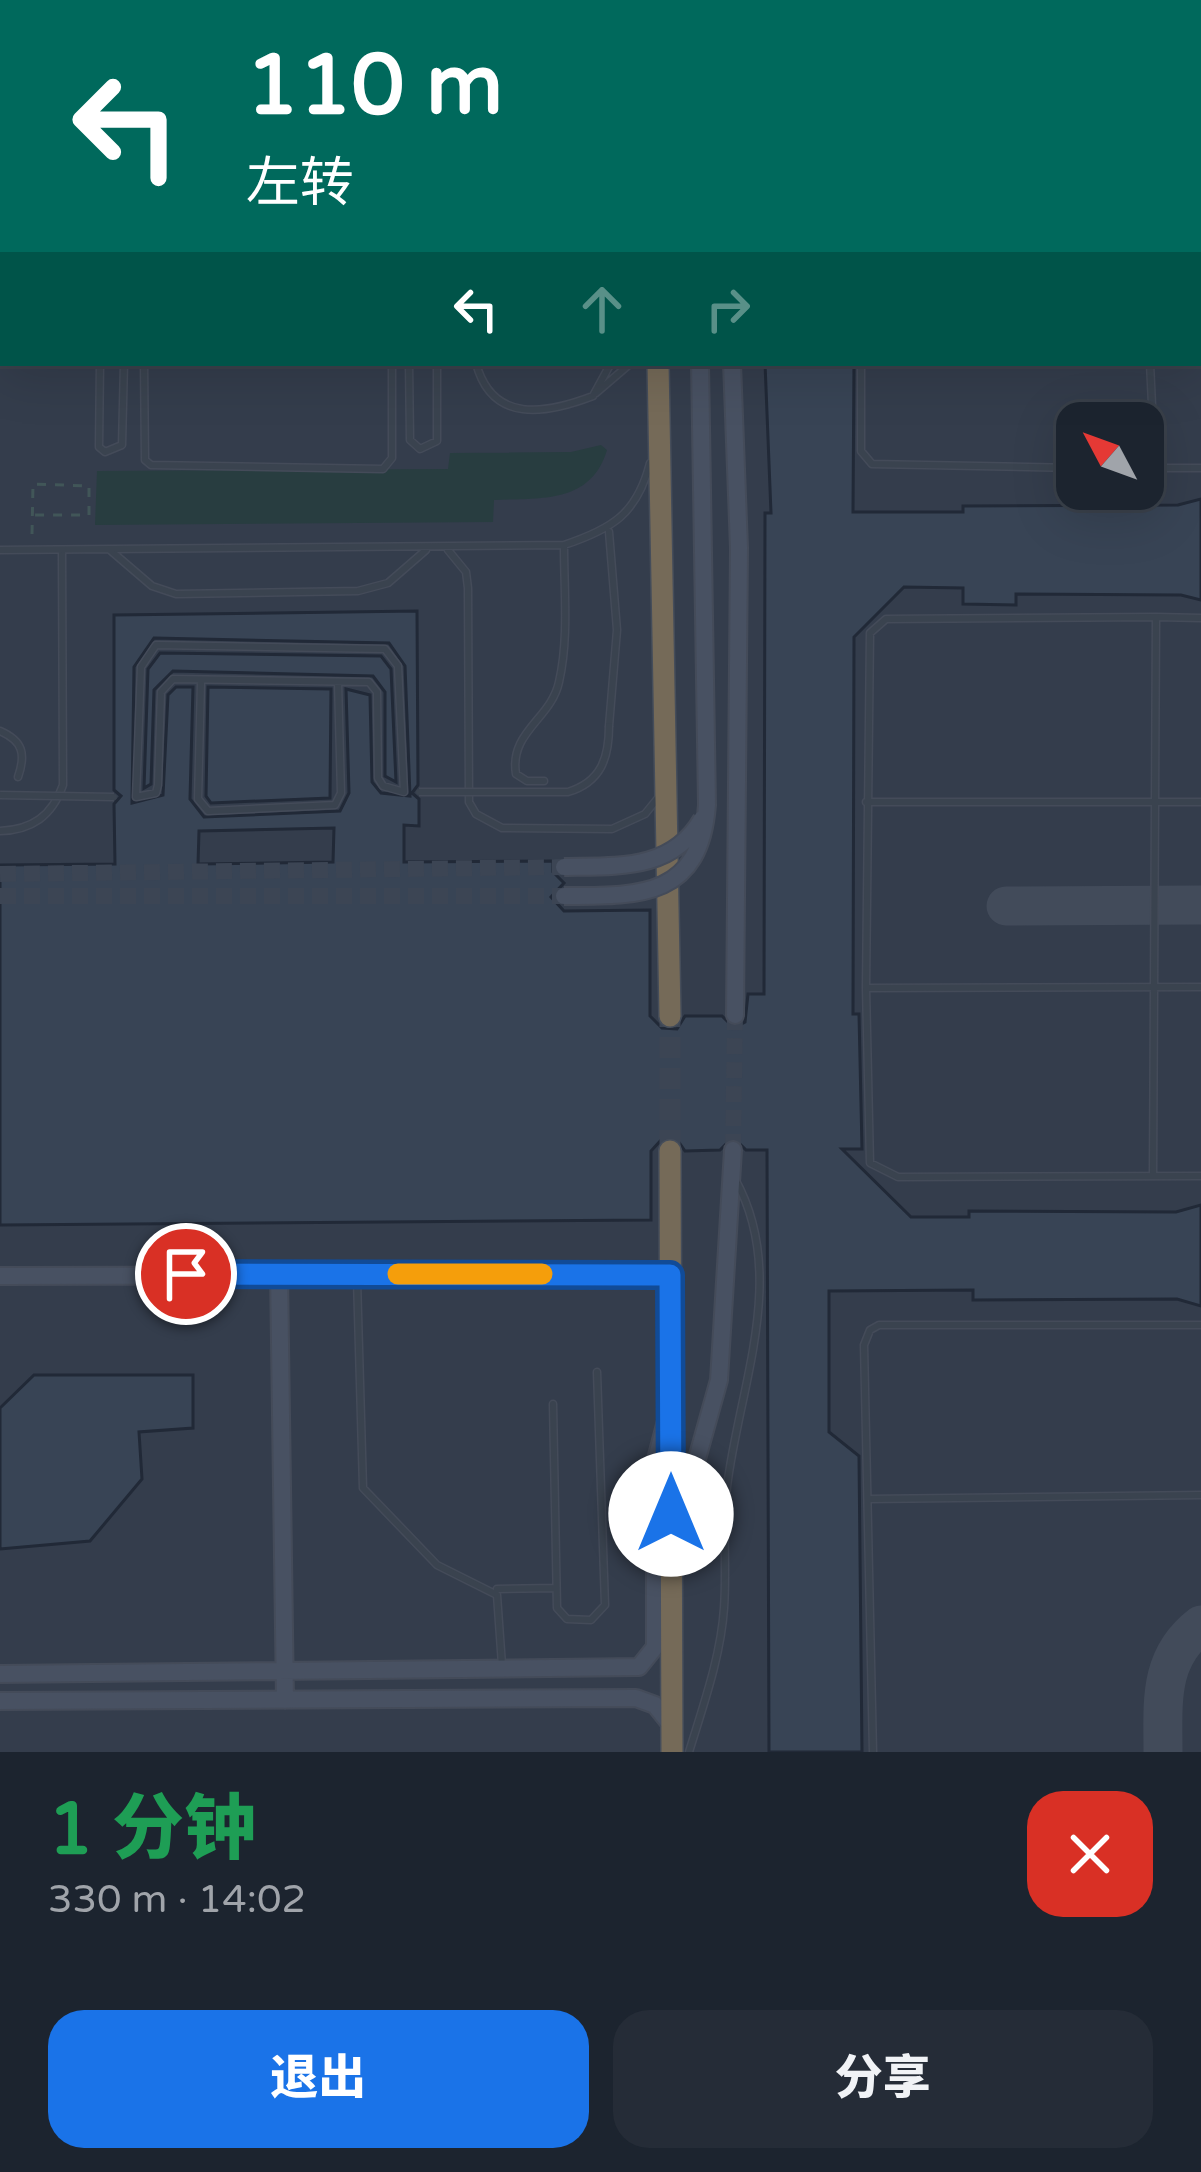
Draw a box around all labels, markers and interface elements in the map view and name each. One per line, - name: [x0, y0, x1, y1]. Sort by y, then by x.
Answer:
- text: 110 m: [246, 36, 503, 137]
- icon: left: [48, 48, 204, 204]
- text: 左转: [246, 151, 354, 216]
- icon: left: [443, 276, 509, 342]
- icon: ahead: [569, 276, 635, 342]
- icon: right: [695, 276, 761, 342]
- north arrow: [1056, 402, 1164, 510]
- map controls: [1056, 402, 1164, 510]
- pin: [135, 1223, 237, 1325]
- icon: arrive: [153, 1241, 219, 1307]
- position arrow: [608, 1451, 734, 1577]
- text: 1 分钟: [48, 1787, 256, 1874]
- button: close: [1027, 1791, 1153, 1917]
- text: 330 m · 14:02: [48, 1876, 306, 1923]
- button: 退出: [48, 2010, 589, 2148]
- button: 分享: [613, 2010, 1153, 2148]

